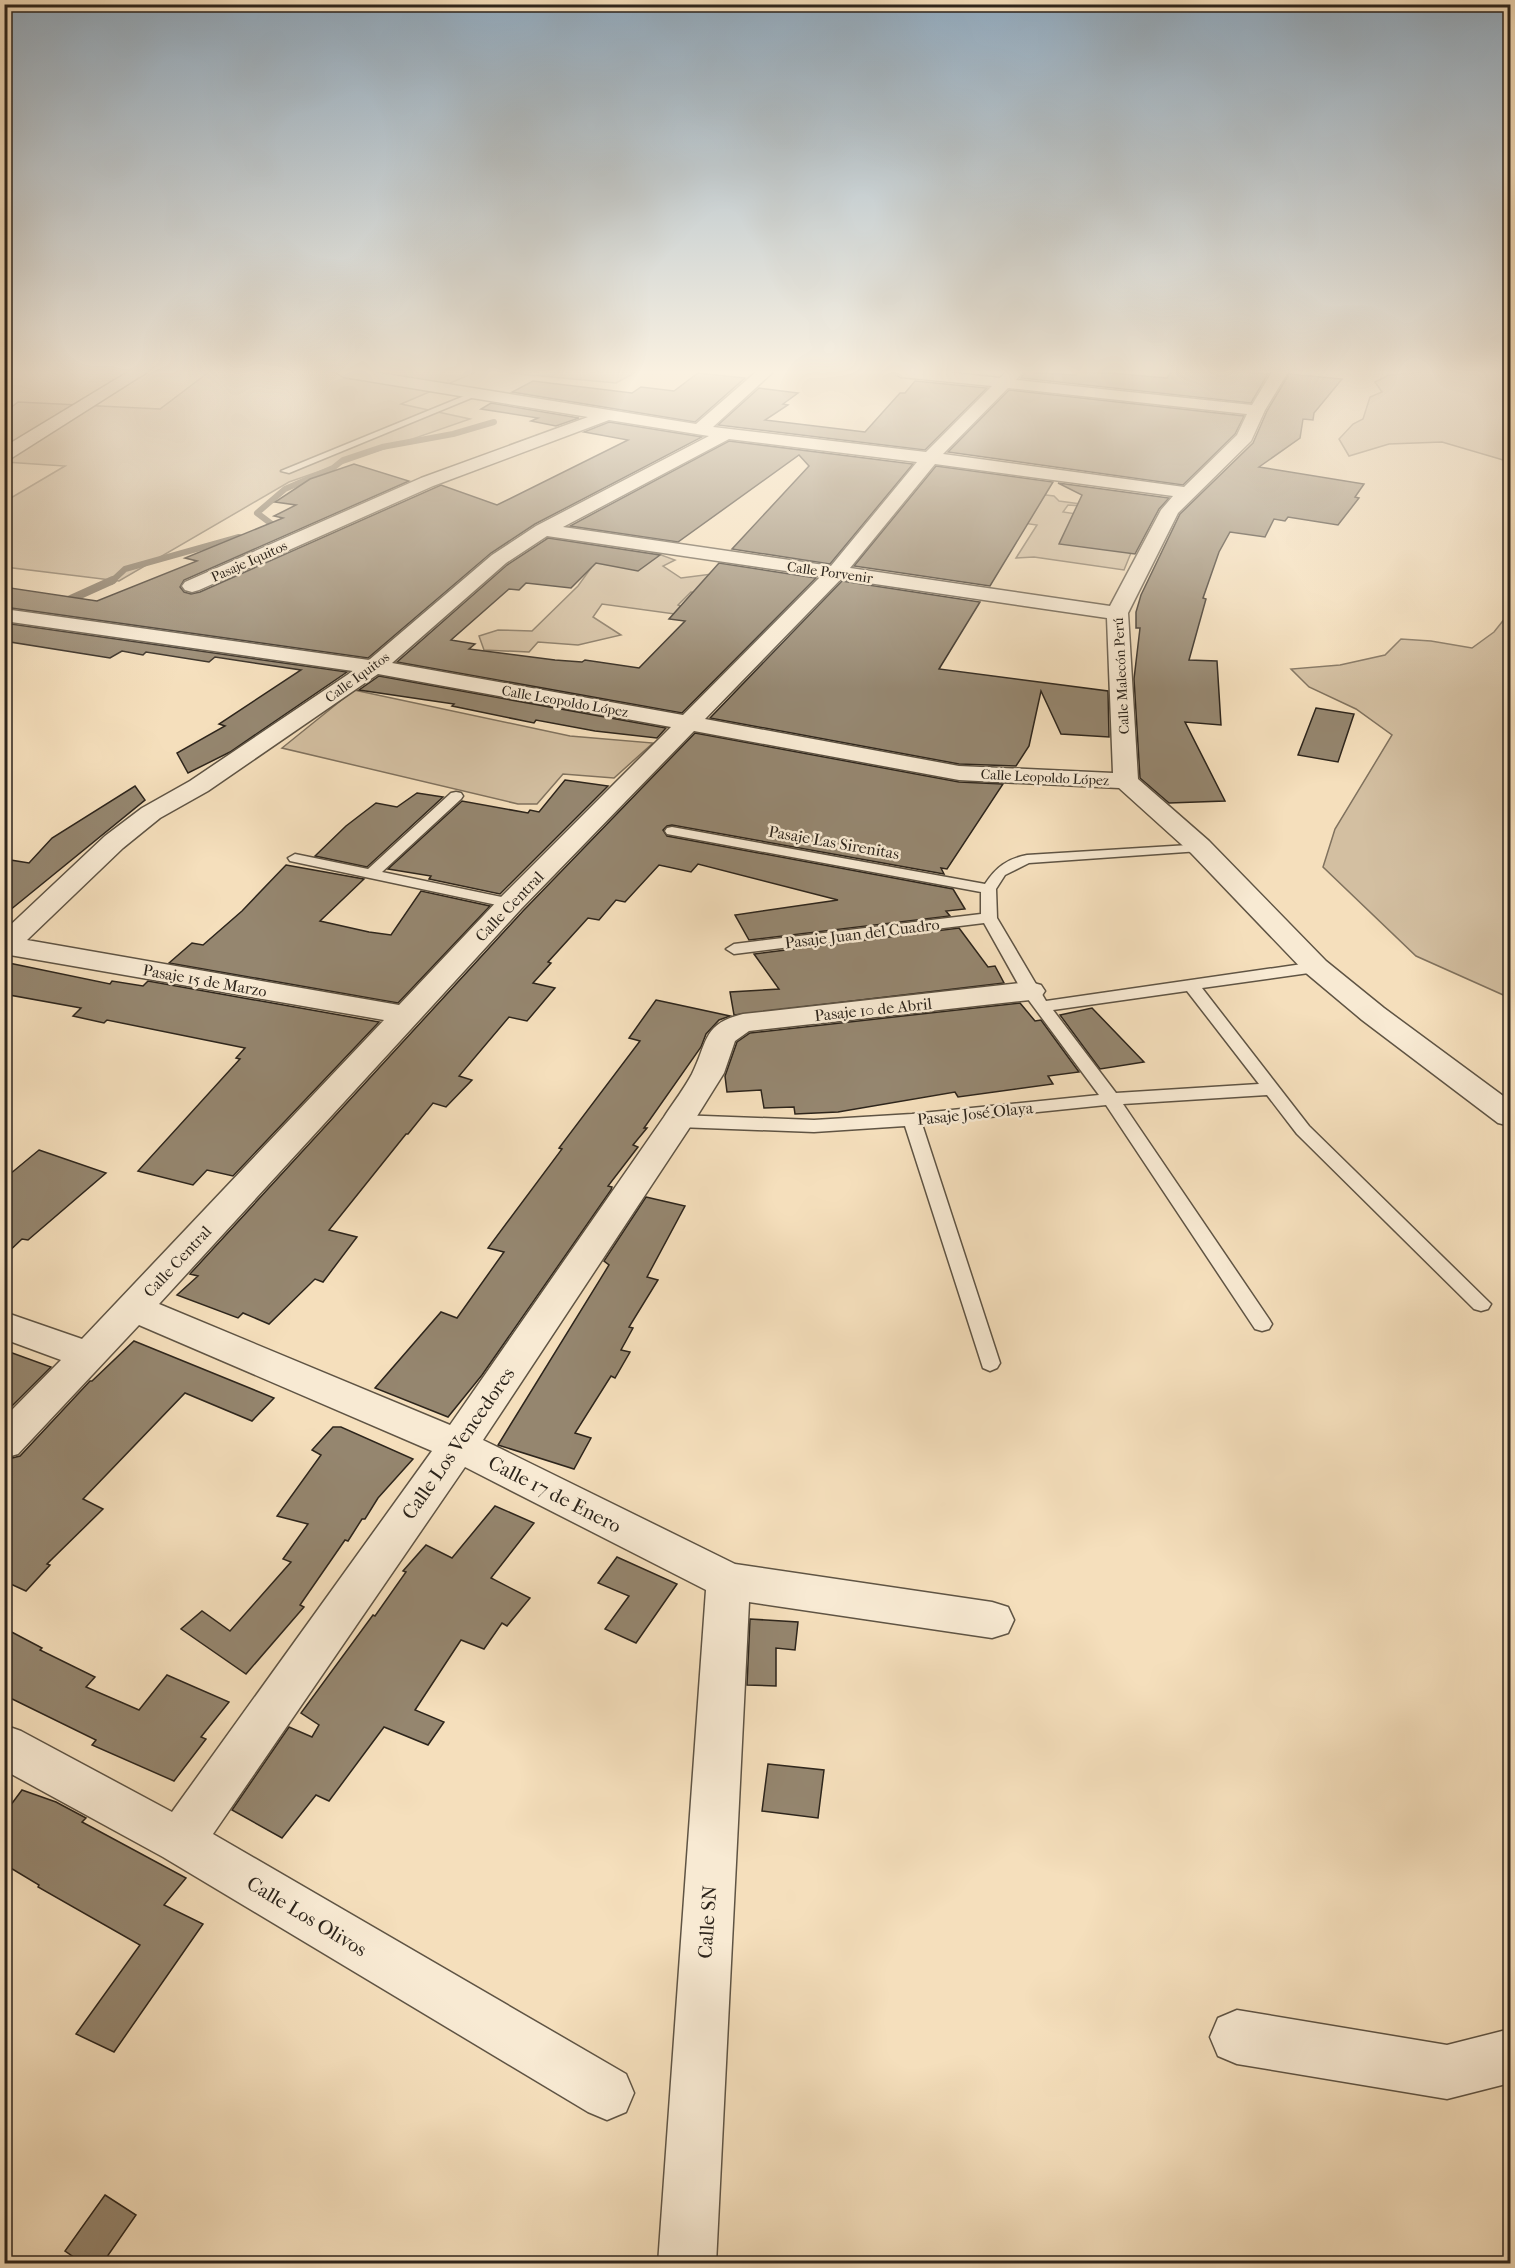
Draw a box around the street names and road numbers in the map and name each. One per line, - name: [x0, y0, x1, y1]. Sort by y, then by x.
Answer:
- street label: Pasaje Iquitos: [208, 537, 290, 586]
- street label: Calle Porvenir: [786, 558, 874, 587]
- street label: Calle Malecón Perú: [1110, 617, 1133, 735]
- street label: Calle Iquitos: [322, 648, 393, 706]
- street label: Calle Leopoldo López: [500, 682, 630, 721]
- street label: Calle Leopoldo López: [980, 766, 1110, 789]
- street label: Pasaje Las Sirenitas: [767, 822, 901, 863]
- street label: Calle Central: [471, 867, 548, 945]
- street label: Pasaje Juan del Cuadro: [784, 915, 940, 952]
- street label: Pasaje 15 de Marzo: [141, 960, 268, 1001]
- street label: Pasaje 10 de Abril: [813, 994, 933, 1025]
- street label: Pasaje José Olaya: [916, 1098, 1035, 1129]
- street label: Calle Central: [140, 1221, 216, 1301]
- street label: Calle Los Vencedores: [397, 1363, 520, 1524]
- street label: Calle 17 de Enero: [484, 1451, 625, 1538]
- street label: Calle Los Olivos: [243, 1872, 371, 1961]
- street label: Calle SN: [693, 1885, 722, 1959]

